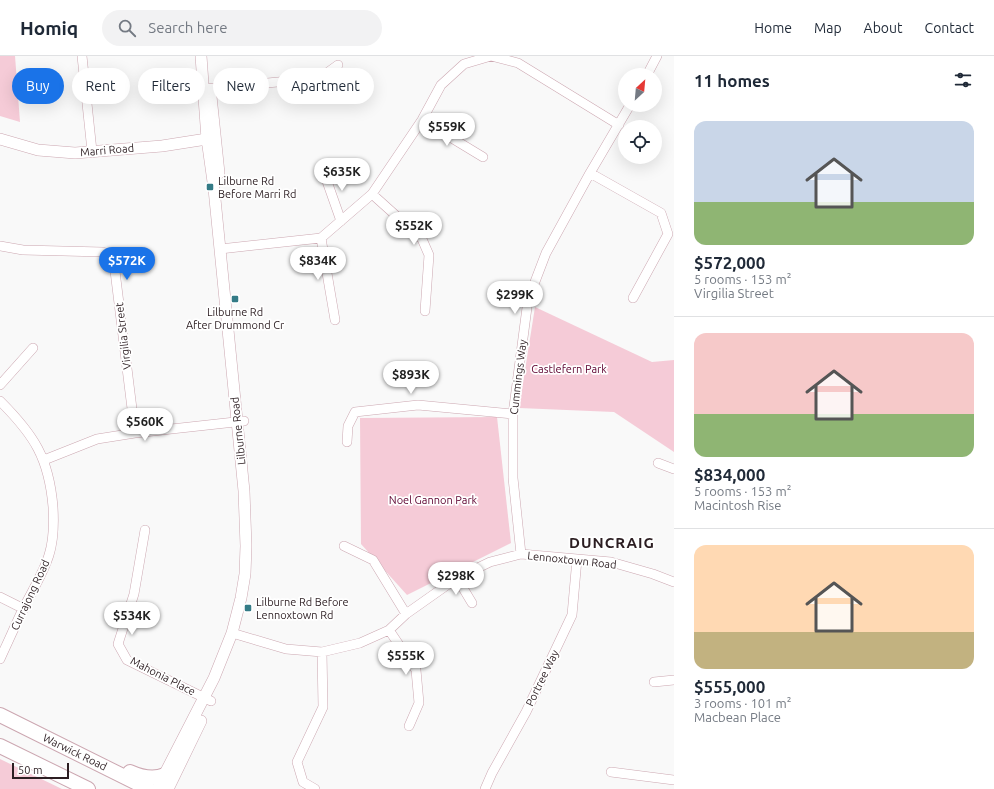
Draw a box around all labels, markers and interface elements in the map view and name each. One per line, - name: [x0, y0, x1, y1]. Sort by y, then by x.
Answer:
- search box: [102, 10, 382, 46]
- text: Homiq: [20, 17, 78, 39]
- icon: search: [116, 17, 138, 39]
- text: Search here: [148, 19, 228, 36]
- text: Home: [754, 20, 792, 36]
- text: Map: [814, 20, 842, 36]
- text: About: [864, 20, 903, 36]
- text: Contact: [925, 20, 974, 36]
- chip: Buy: [12, 68, 64, 104]
- chip: Rent: [72, 68, 130, 104]
- chip: Filters: [138, 68, 205, 104]
- chip: New: [213, 68, 269, 104]
- chip: Apartment: [277, 68, 374, 104]
- north arrow: [618, 68, 662, 112]
- map controls: [618, 68, 662, 164]
- icon: filters: [952, 69, 974, 91]
- text: 11 homes: [694, 71, 770, 90]
- pin: $559K: [419, 113, 475, 147]
- text: $559K: [428, 119, 466, 133]
- button: locate: [618, 120, 662, 164]
- street label: Marri Road: [80, 142, 134, 158]
- icon: home: [798, 147, 870, 219]
- pin: $635K: [314, 158, 370, 192]
- text: $635K: [323, 164, 361, 178]
- place label: Lilburne Rd Before Marri Rd: [218, 175, 296, 200]
- marker: Lilburne Rd Before Marri Rd: [205, 182, 215, 192]
- pin: $552K: [386, 212, 442, 246]
- text: $552K: [395, 218, 433, 232]
- pin: $572K: [99, 247, 155, 281]
- pin: $834K: [290, 247, 346, 281]
- text: $572K: [108, 253, 146, 267]
- text: $834K: [299, 253, 337, 267]
- text: $572,000: [694, 253, 765, 272]
- text: 5 rooms · 153 m²: [694, 272, 791, 286]
- pin: $299K: [487, 281, 543, 315]
- text: Virgilia Street: [694, 286, 774, 300]
- text: $299K: [496, 287, 534, 301]
- marker: Lilburne Rd After Drummond Cr: [230, 294, 240, 304]
- street label: Virgilia Street: [113, 301, 133, 370]
- place label: Lilburne Rd After Drummond Cr: [186, 306, 285, 331]
- street label: Cummings Way: [507, 338, 529, 415]
- icon: home: [798, 359, 870, 431]
- pin: $893K: [383, 361, 439, 395]
- park label: Castlefern Park: [531, 363, 607, 375]
- text: $893K: [392, 367, 430, 381]
- street label: Lilburne Road: [228, 396, 248, 466]
- pin: $560K: [117, 408, 173, 442]
- text: $560K: [126, 414, 164, 428]
- text: $834,000: [694, 465, 765, 484]
- text: 5 rooms · 153 m²: [694, 484, 791, 498]
- park label: Noel Gannon Park: [389, 494, 478, 506]
- text: Macintosh Rise: [694, 498, 781, 512]
- district label: DUNCRAIG: [569, 534, 655, 551]
- street label: Lennoxtown Road: [527, 549, 617, 571]
- street label: Currajong Road: [8, 558, 52, 632]
- pin: $298K: [428, 562, 484, 596]
- text: $298K: [437, 568, 475, 582]
- icon: home: [798, 571, 870, 643]
- place label: Lilburne Rd Before Lennoxtown Rd: [256, 596, 349, 621]
- pin: $534K: [104, 602, 160, 636]
- marker: Lilburne Rd Before Lennoxtown Rd: [243, 603, 253, 613]
- text: $534K: [113, 608, 151, 622]
- pin: $555K: [378, 642, 434, 676]
- street label: Portree Way: [523, 647, 561, 708]
- text: $555K: [387, 648, 425, 662]
- street label: Mahonia Place: [128, 654, 198, 698]
- text: $555,000: [694, 677, 765, 696]
- text: 3 rooms · 101 m²: [694, 696, 791, 710]
- text: Macbean Place: [694, 710, 781, 724]
- street label: Warwick Road: [41, 731, 109, 773]
- scale bar: [12, 761, 69, 780]
- text: 50 m: [18, 764, 42, 776]

